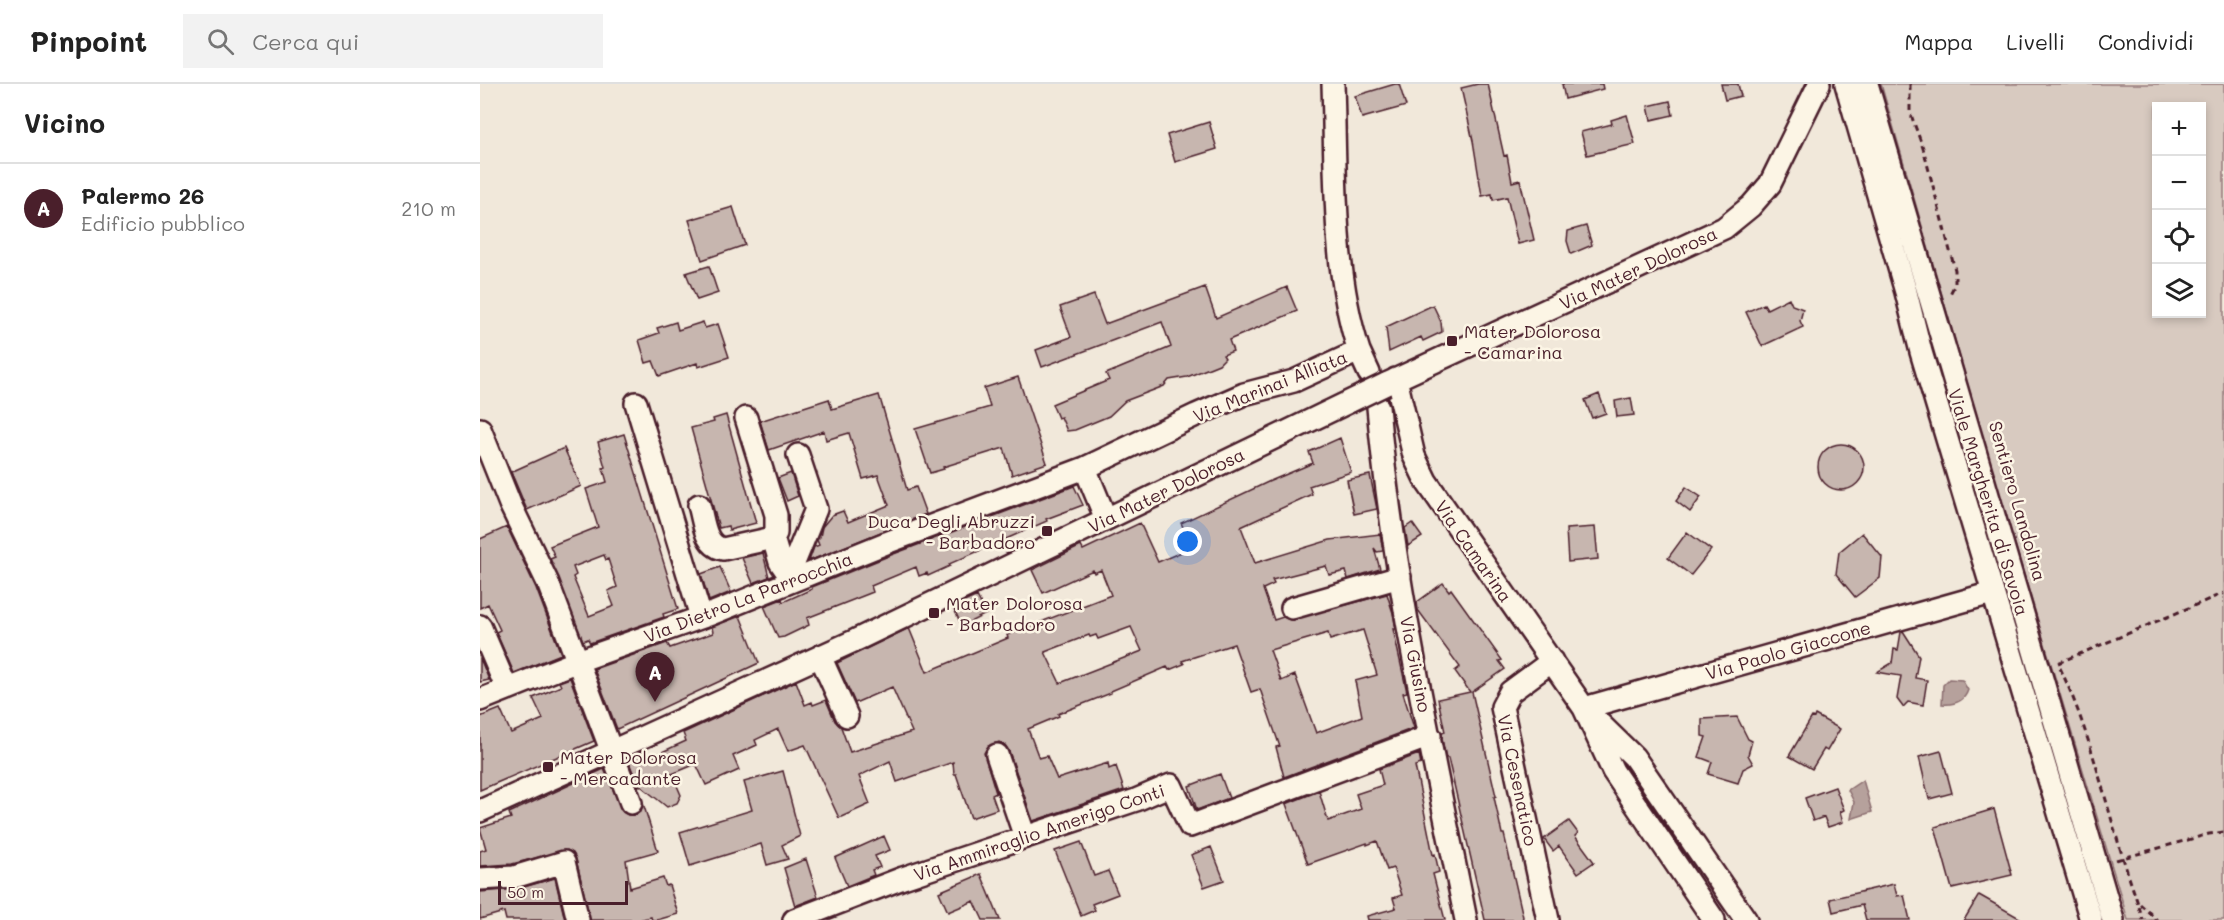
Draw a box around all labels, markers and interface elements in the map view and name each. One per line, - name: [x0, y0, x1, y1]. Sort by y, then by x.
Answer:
- search box: [183, 14, 603, 68]
- text: Pinpoint: [30, 23, 147, 59]
- icon: search: [204, 25, 237, 58]
- text: Cerca qui: [252, 27, 359, 56]
- text: Mappa: [1905, 28, 1973, 55]
- text: Livelli: [2006, 28, 2065, 55]
- text: Condividi: [2098, 28, 2194, 55]
- map controls: [2152, 102, 2206, 318]
- button: +: [2152, 102, 2206, 156]
- text: Vicino: [24, 106, 105, 140]
- button: −: [2152, 156, 2206, 210]
- text: Palermo 26: [81, 181, 204, 210]
- text: A: [37, 195, 50, 221]
- text: 210 m: [401, 195, 456, 221]
- text: Edificio pubblico: [81, 210, 245, 236]
- button: locate: [2152, 210, 2206, 264]
- street label: Via Mater Dolorosa: [1555, 221, 1721, 315]
- button: layers: [2152, 264, 2206, 318]
- place label: Mater Dolorosa - Camarina: [1464, 319, 1601, 364]
- marker: Mater Dolorosa - Camarina: [1445, 334, 1459, 348]
- street label: Via Marinai Alliata: [1189, 344, 1351, 428]
- street label: Viale Margherita di Savoia: [1943, 385, 2035, 619]
- street label: Sentiero Landolina: [1984, 418, 2052, 584]
- street label: Via Mater Dolorosa: [1084, 442, 1248, 538]
- street label: Via Camarina: [1430, 495, 1518, 607]
- place label: Duca Degli Abruzzi - Barbadoro: [867, 509, 1035, 554]
- marker: Duca Degli Abruzzi - Barbadoro: [1040, 524, 1054, 538]
- your location: [1173, 527, 1202, 556]
- street label: Via Dietro La Parrocchia: [640, 546, 856, 648]
- place label: Mater Dolorosa - Barbadoro: [946, 591, 1083, 636]
- marker: Mater Dolorosa - Barbadoro: [927, 606, 941, 620]
- street label: Via Giusino: [1395, 614, 1437, 715]
- street label: Via Paolo Giaccone: [1703, 615, 1873, 685]
- pin: A: [636, 652, 675, 702]
- street label: Via Cesenatico: [1492, 712, 1544, 848]
- place label: Mater Dolorosa - Mercadante: [560, 745, 697, 790]
- marker: Mater Dolorosa - Mercadante: [541, 760, 555, 774]
- street label: Via Ammiraglio Amerigo Conti: [910, 778, 1168, 886]
- scale bar: [498, 878, 628, 906]
- text: 50 m: [507, 881, 544, 902]

